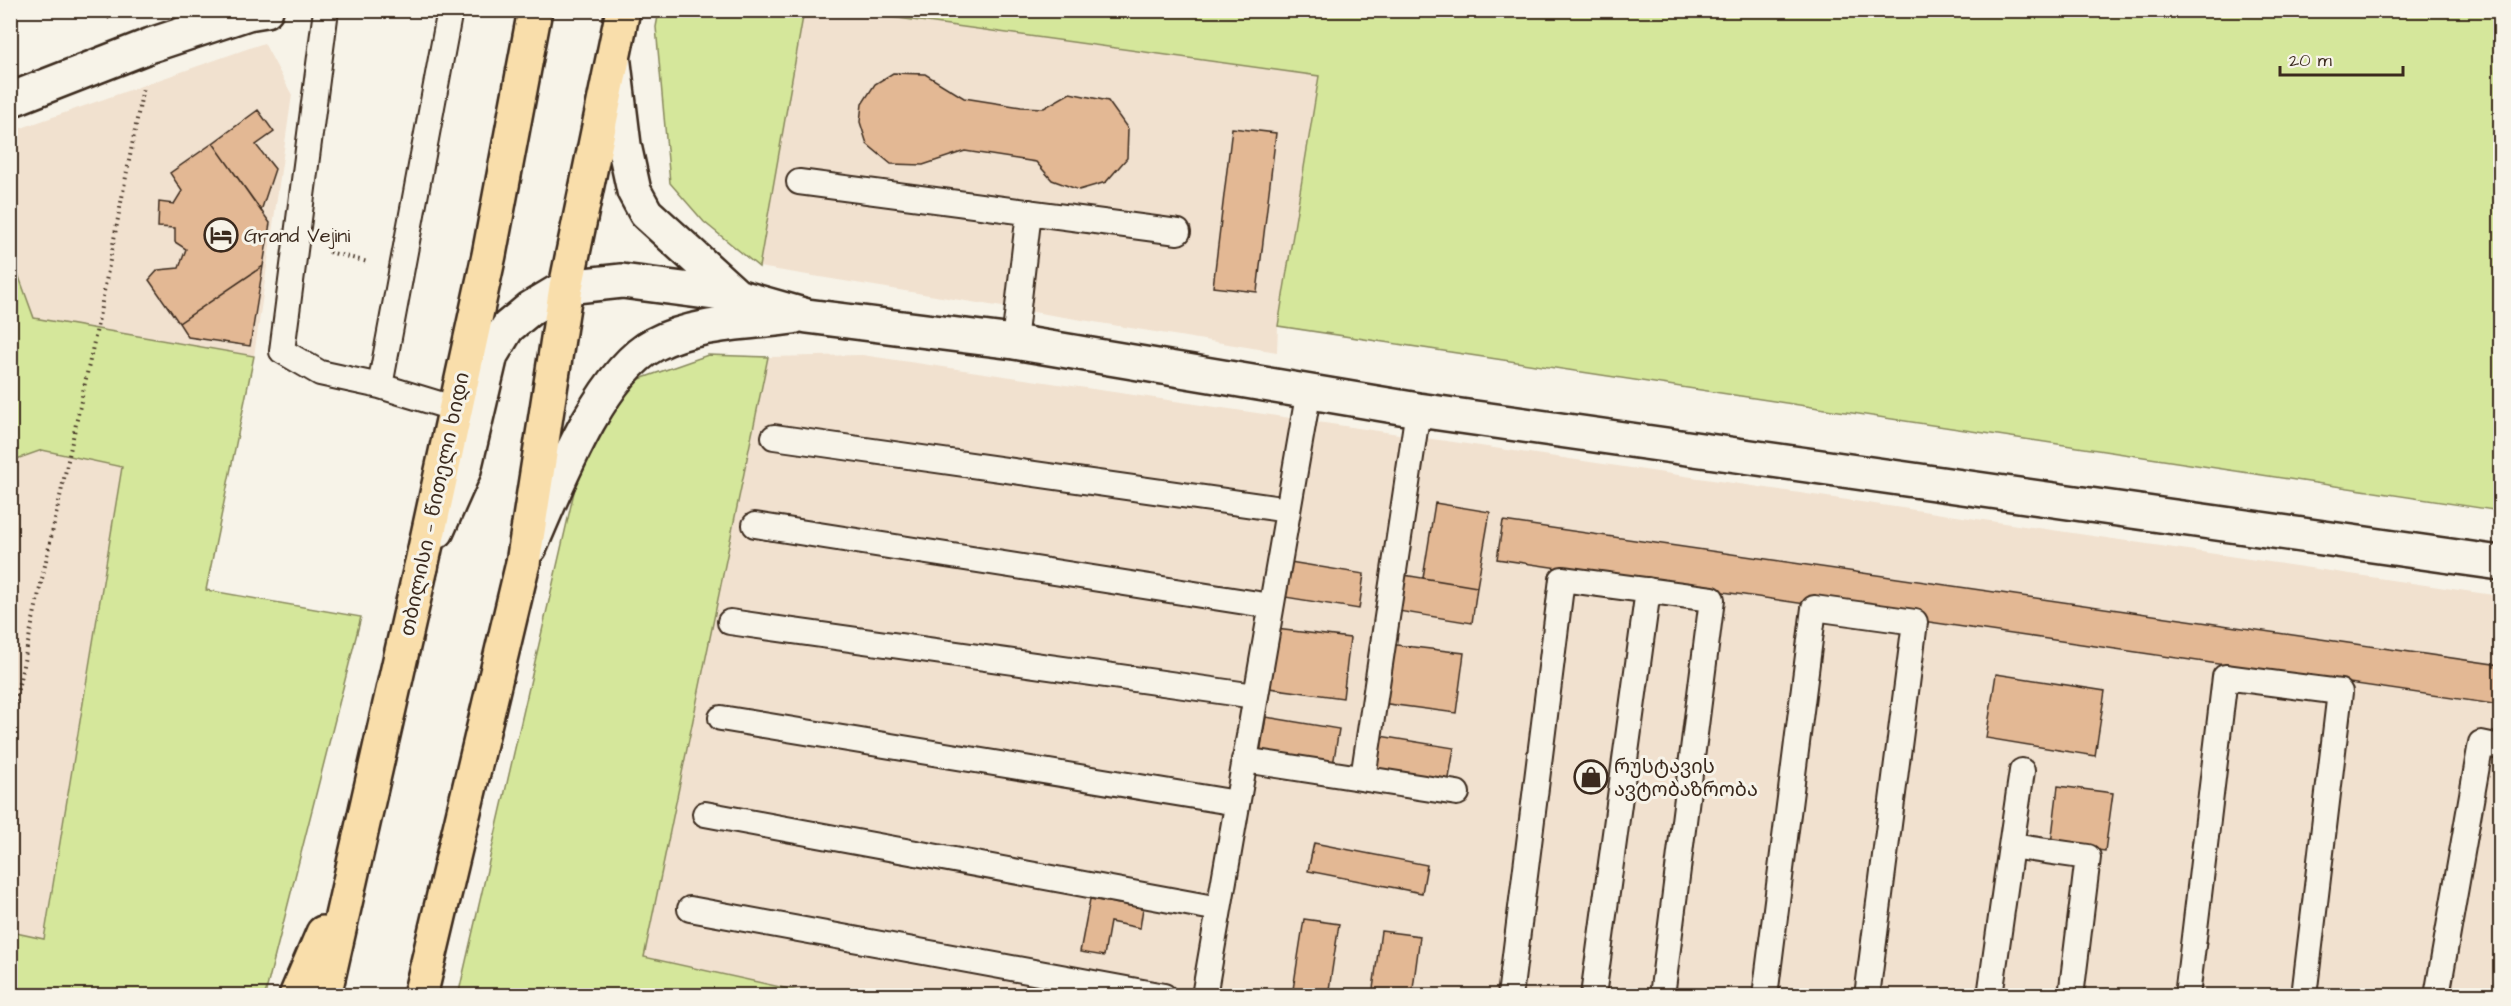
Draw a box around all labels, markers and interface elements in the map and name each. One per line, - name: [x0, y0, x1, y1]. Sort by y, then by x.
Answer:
- scale bar: [2280, 39, 2403, 77]
- text: 20 m: [2289, 48, 2332, 73]
- hotel icon: Grand Vejini: [203, 217, 239, 253]
- place label: Grand Vejini: [244, 222, 350, 250]
- street label: თბილისი — წითელი ხიდი: [393, 370, 477, 639]
- place label: რუსტავის ავტობაზრობა: [1614, 753, 1758, 804]
- shop icon: რუსტავის ავტობაზრობა: [1573, 759, 1609, 795]

